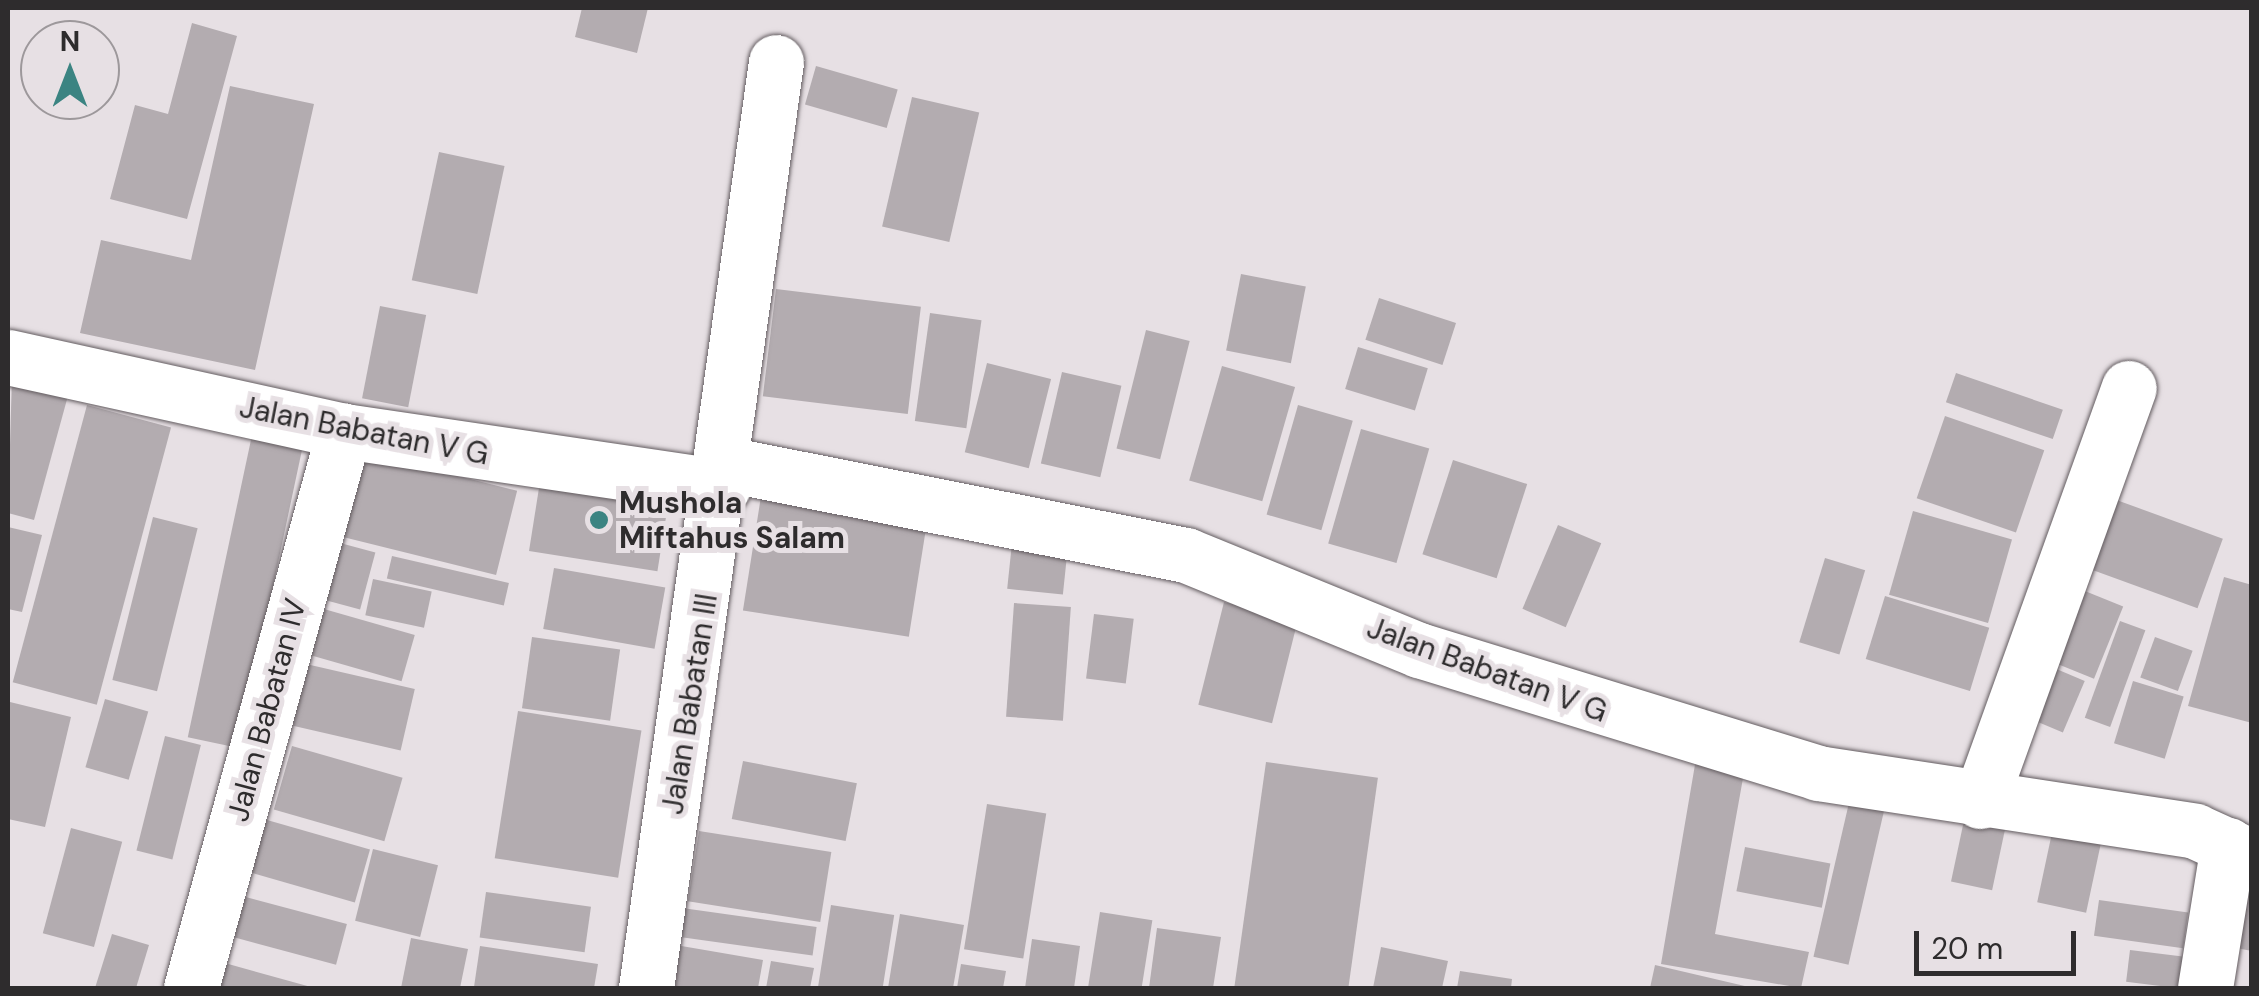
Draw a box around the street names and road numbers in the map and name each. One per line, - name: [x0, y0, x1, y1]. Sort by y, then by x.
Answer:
- street label: Jalan Babatan V G: [237, 389, 491, 473]
- street label: Jalan Babatan III: [655, 591, 725, 817]
- street label: Jalan Babatan IV: [220, 595, 314, 825]
- street label: Jalan Babatan V G: [1362, 610, 1612, 730]

